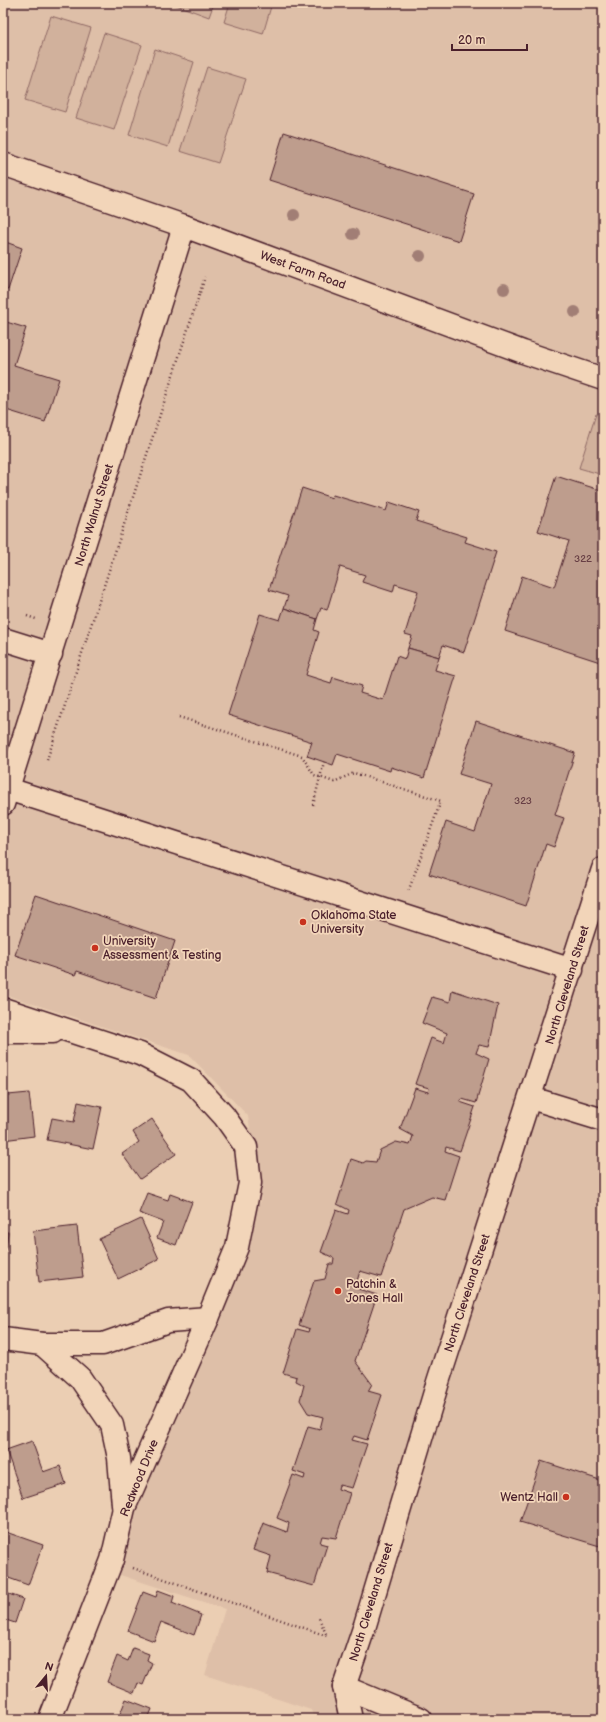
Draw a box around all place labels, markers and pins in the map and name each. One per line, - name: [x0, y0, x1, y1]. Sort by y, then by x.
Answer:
- place label: Oklahoma State University: [311, 908, 396, 937]
- marker: Oklahoma State University: [298, 917, 308, 927]
- place label: University Assessment & Testing: [103, 934, 222, 963]
- marker: University Assessment & Testing: [90, 943, 100, 953]
- place label: Patchin & Jones Hall: [346, 1277, 403, 1306]
- marker: Patchin & Jones Hall: [333, 1286, 343, 1296]
- place label: Wentz Hall: [500, 1490, 558, 1505]
- marker: Wentz Hall: [561, 1492, 571, 1502]

